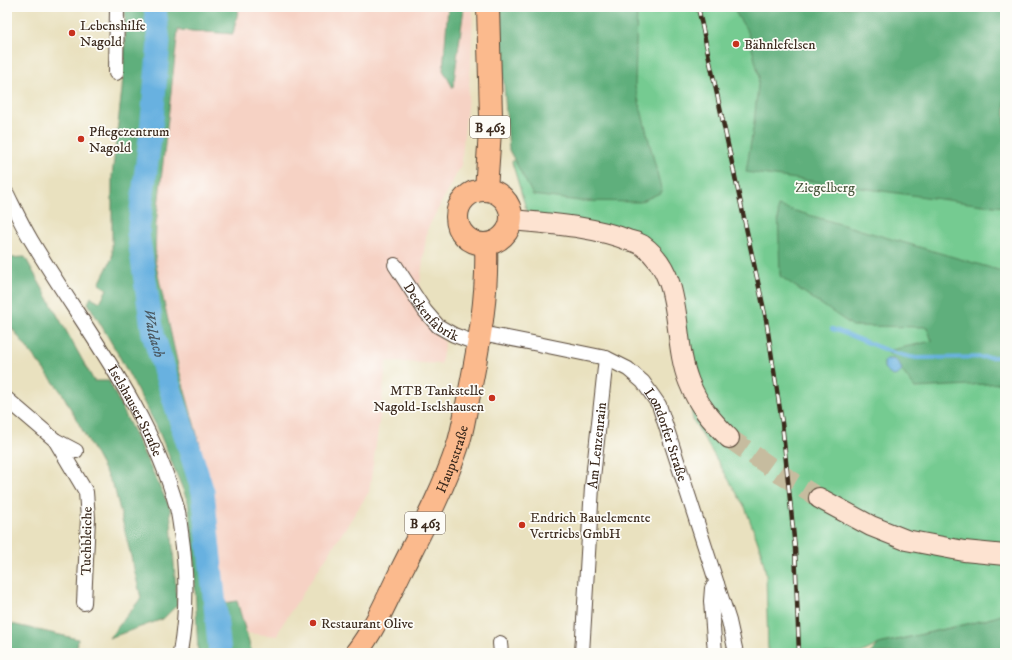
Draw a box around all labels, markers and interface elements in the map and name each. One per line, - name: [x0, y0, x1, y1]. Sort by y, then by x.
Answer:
- place label: Lebenshilfe Nagold: [80, 17, 146, 51]
- marker: Lebenshilfe Nagold: [67, 28, 77, 38]
- place label: Bähnlefelsen: [744, 36, 816, 54]
- marker: Bähnlefelsen: [731, 39, 741, 49]
- road number: B 463: [470, 116, 510, 138]
- place label: Pflegezentrum Nagold: [89, 123, 170, 157]
- marker: Pflegezentrum Nagold: [76, 134, 86, 144]
- park label: Ziegelberg: [795, 179, 855, 197]
- street label: Deckenfabrik: [399, 280, 461, 346]
- water label: Waldach: [139, 308, 169, 360]
- street label: Iselshauser Straße: [103, 362, 166, 459]
- place label: MTB Tankstelle Nagold-Iselshausen: [373, 382, 485, 416]
- street label: Londorfer Straße: [640, 385, 691, 484]
- marker: MTB Tankstelle Nagold-Iselshausen: [487, 393, 497, 403]
- street label: Am Lenzenrain: [584, 401, 611, 490]
- street label: Hauptstraße: [432, 424, 473, 496]
- street label: Tuchbleiche: [77, 506, 97, 576]
- place label: Endrich Bauelemente Vertriebs GmbH: [529, 509, 651, 543]
- road number: B 463: [405, 512, 445, 534]
- marker: Endrich Bauelemente Vertriebs GmbH: [517, 520, 527, 530]
- place label: Restaurant Olive: [321, 615, 414, 633]
- marker: Restaurant Olive: [308, 618, 318, 628]

